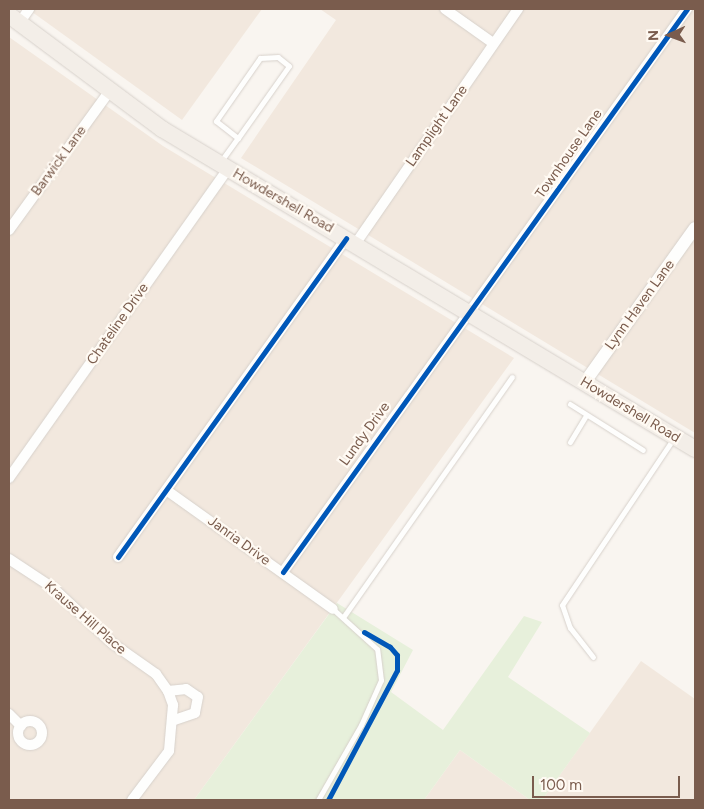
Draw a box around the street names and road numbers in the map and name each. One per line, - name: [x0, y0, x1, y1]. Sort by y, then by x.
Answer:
- street label: Lamplight Lane: [403, 82, 471, 170]
- street label: Townhouse Lane: [532, 106, 606, 202]
- street label: Barwick Lane: [28, 123, 90, 199]
- street label: Howdershell Road: [230, 165, 336, 237]
- street label: Lynn Haven Lane: [602, 257, 678, 353]
- street label: Chateline Drive: [84, 280, 152, 368]
- street label: Howdershell Road: [577, 374, 683, 446]
- street label: Lundy Drive: [336, 399, 394, 469]
- street label: Janria Drive: [204, 513, 274, 569]
- street label: Krause Hill Place: [41, 578, 129, 658]

